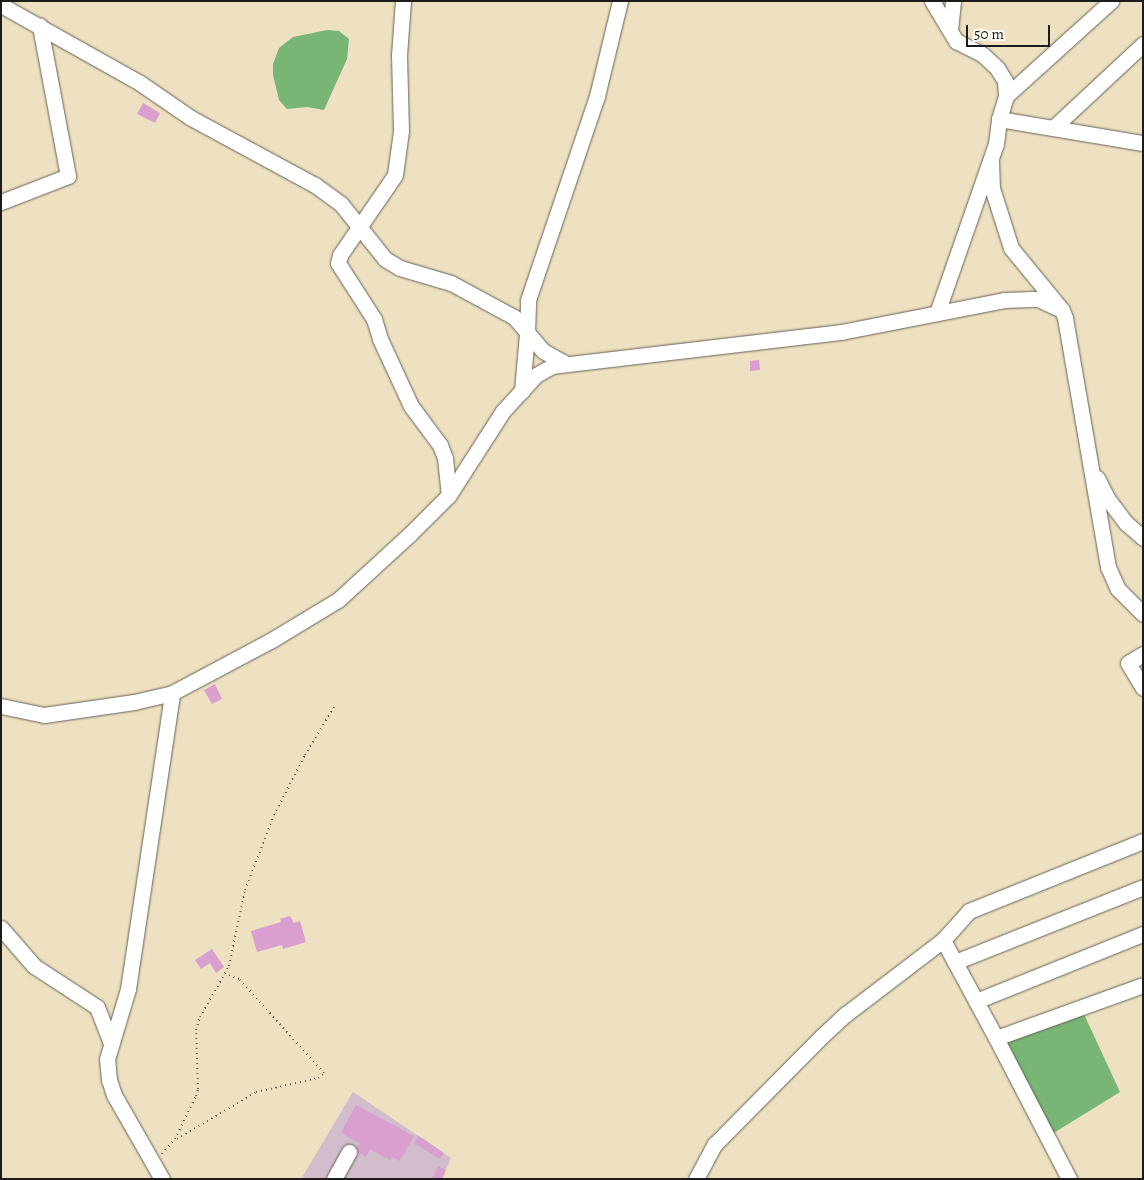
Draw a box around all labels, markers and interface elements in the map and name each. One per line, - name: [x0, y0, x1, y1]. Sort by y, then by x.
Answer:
- scale bar: [969, 15, 1053, 47]
- text: 50 m: [974, 24, 1004, 44]

